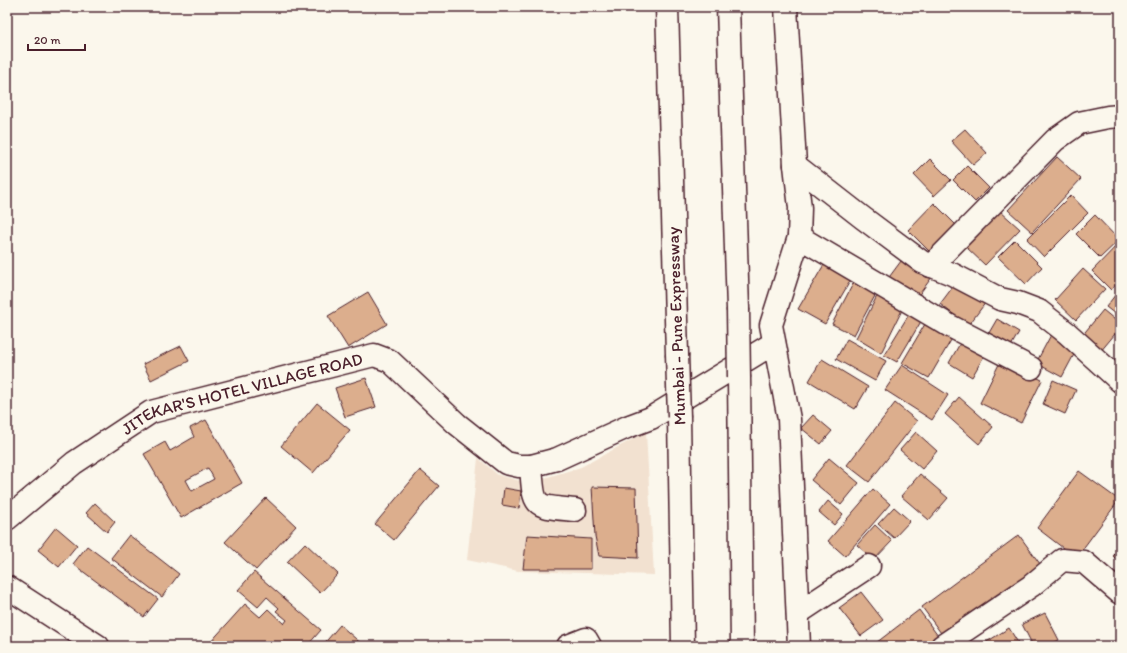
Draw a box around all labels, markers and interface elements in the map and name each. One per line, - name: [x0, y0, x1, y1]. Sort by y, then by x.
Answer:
- scale bar: [28, 26, 85, 52]
- text: 20 m: [34, 33, 61, 47]
- street label: Mumbai - Pune Expressway: [663, 226, 689, 426]
- street label: JITEKAR'S HOTEL VILLAGE ROAD: [118, 348, 365, 439]

